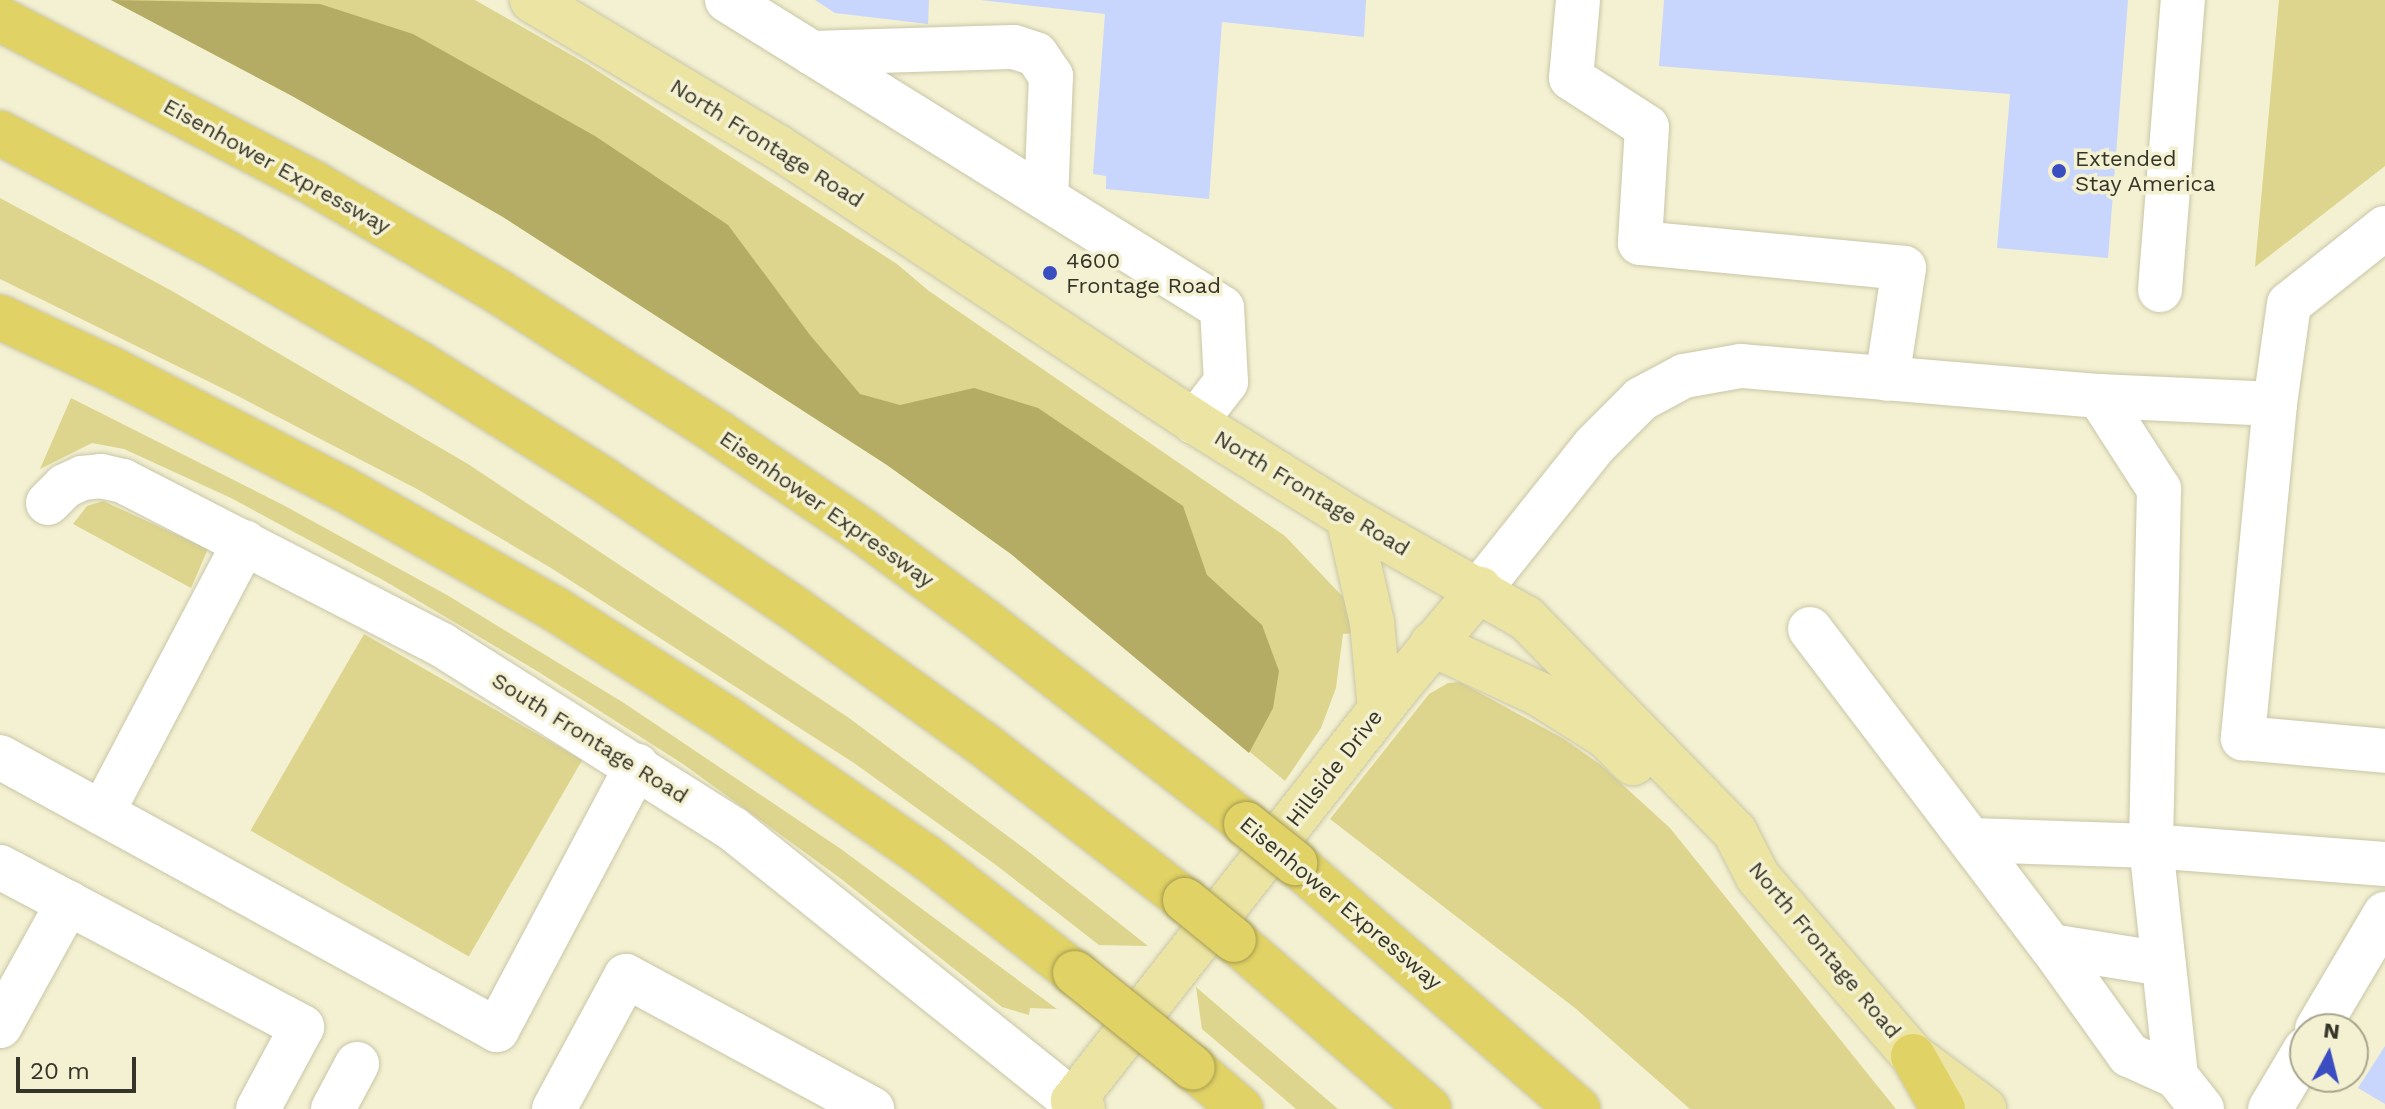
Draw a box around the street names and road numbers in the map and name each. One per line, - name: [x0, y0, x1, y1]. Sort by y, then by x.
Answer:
- street label: North Frontage Road: [665, 73, 869, 213]
- street label: Eisenhower Expressway: [159, 92, 395, 240]
- street label: North Frontage Road: [1210, 424, 1414, 562]
- street label: Eisenhower Expressway: [714, 425, 940, 593]
- street label: South Frontage Road: [487, 667, 693, 809]
- street label: Hillside Drive: [1280, 704, 1388, 832]
- street label: Eisenhower Expressway: [1234, 811, 1448, 995]
- street label: North Frontage Road: [1743, 856, 1907, 1044]

